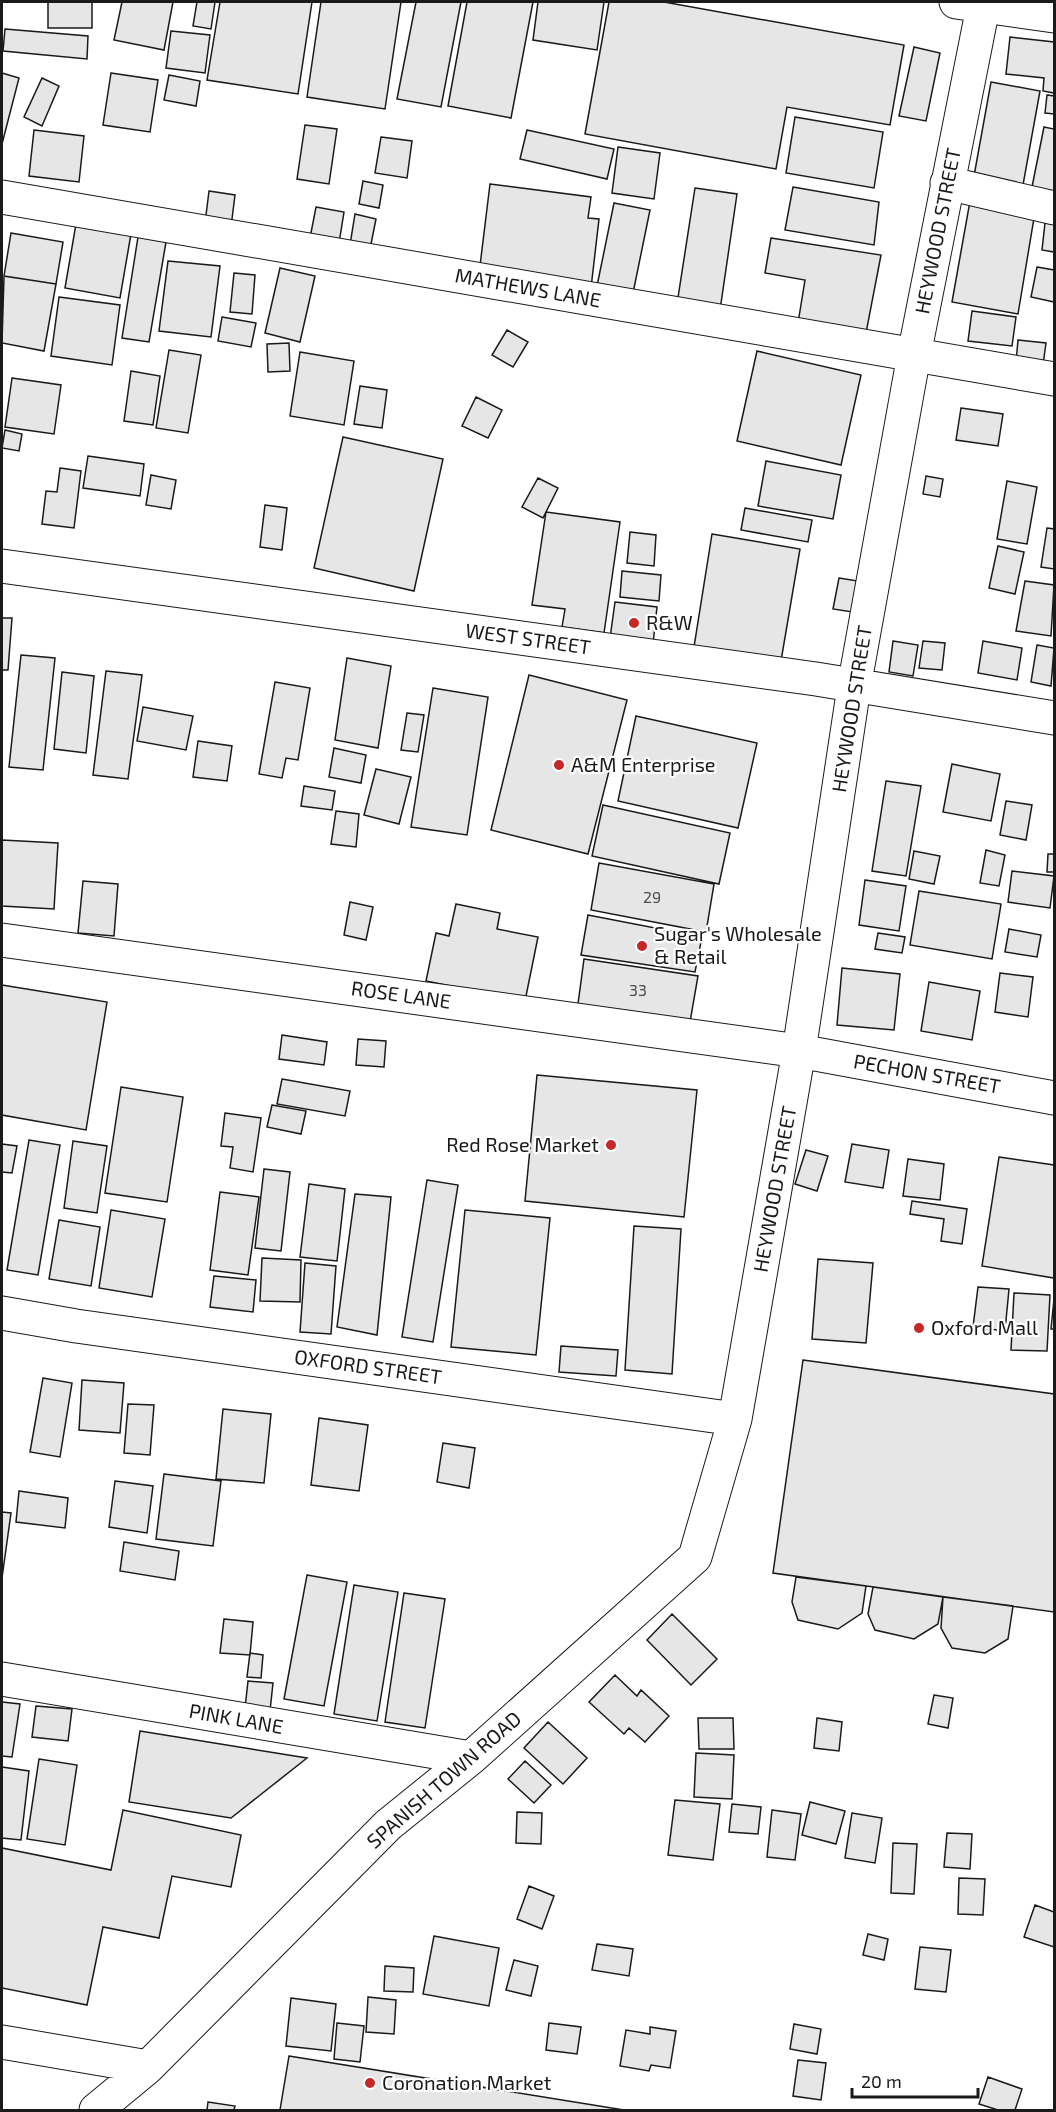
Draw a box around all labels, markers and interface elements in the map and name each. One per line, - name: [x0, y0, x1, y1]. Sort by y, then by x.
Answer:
- street label: HEYWOOD STREET: [909, 145, 965, 316]
- street label: MATHEWS LANE: [453, 262, 603, 312]
- place label: R&W: [646, 610, 693, 634]
- marker: R&W: [627, 616, 641, 630]
- street label: WEST STREET: [464, 617, 593, 659]
- street label: HEYWOOD STREET: [826, 623, 876, 794]
- place label: A&M Enterprise: [571, 752, 716, 776]
- marker: A&M Enterprise: [552, 758, 566, 772]
- house number: 29: [643, 887, 661, 906]
- place label: Sugar's Wholesale & Retail: [654, 921, 822, 968]
- marker: Sugar's Wholesale & Retail: [635, 939, 649, 953]
- street label: ROSE LANE: [350, 975, 453, 1013]
- house number: 33: [629, 980, 647, 999]
- street label: PECHON STREET: [852, 1048, 1003, 1098]
- street label: HEYWOOD STREET: [748, 1103, 801, 1274]
- place label: Red Rose Market: [446, 1132, 599, 1156]
- marker: Red Rose Market: [604, 1138, 618, 1152]
- place label: Oxford Mall: [931, 1315, 1038, 1339]
- marker: Oxford Mall: [912, 1321, 926, 1335]
- street label: OXFORD STREET: [293, 1344, 444, 1388]
- street label: PINK LANE: [187, 1698, 285, 1738]
- street label: SPANISH TOWN ROAD: [361, 1706, 525, 1853]
- scale bar: [852, 2061, 978, 2099]
- place label: Coronation Market: [382, 2070, 552, 2094]
- text: 20 m: [861, 2070, 902, 2092]
- marker: Coronation Market: [363, 2076, 377, 2090]

